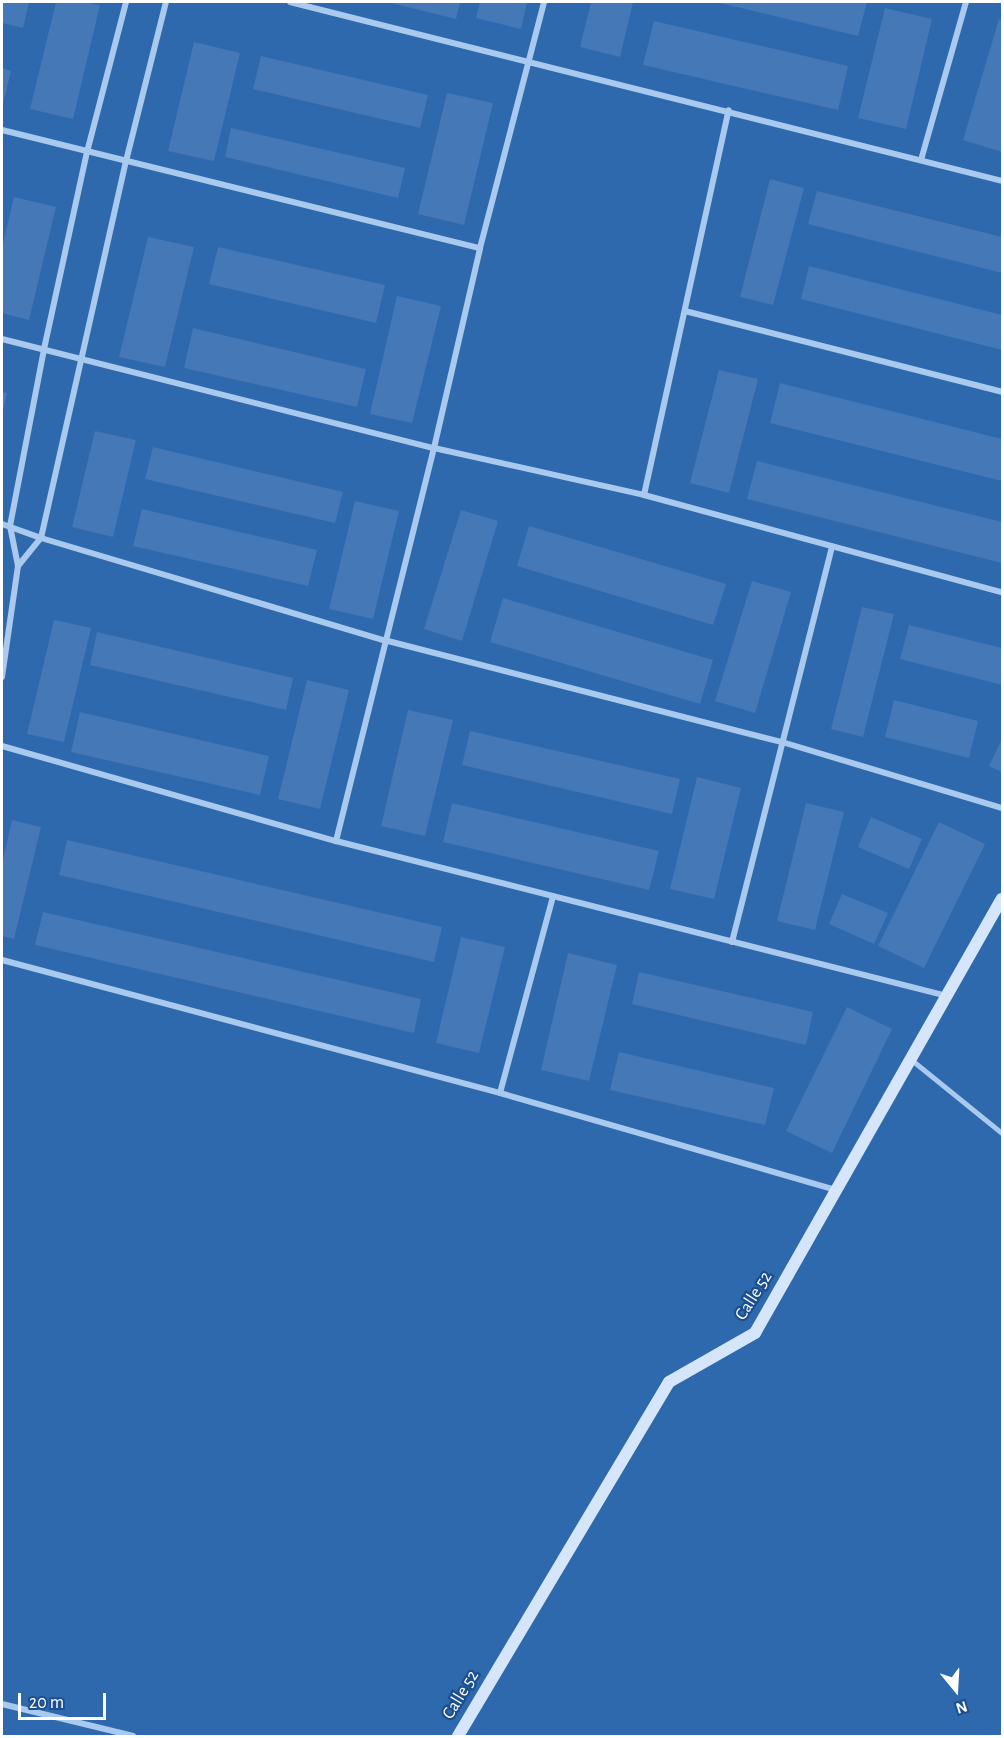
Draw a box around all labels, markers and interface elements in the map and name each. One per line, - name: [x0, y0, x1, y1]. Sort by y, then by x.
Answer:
- street label: Calle 52: [731, 1268, 777, 1324]
- north arrow: [926, 1660, 986, 1720]
- street label: Calle 52: [438, 1666, 484, 1724]
- scale bar: [21, 1681, 110, 1719]
- text: 20 m: [29, 1694, 64, 1712]
- text: N: [954, 1698, 969, 1716]

